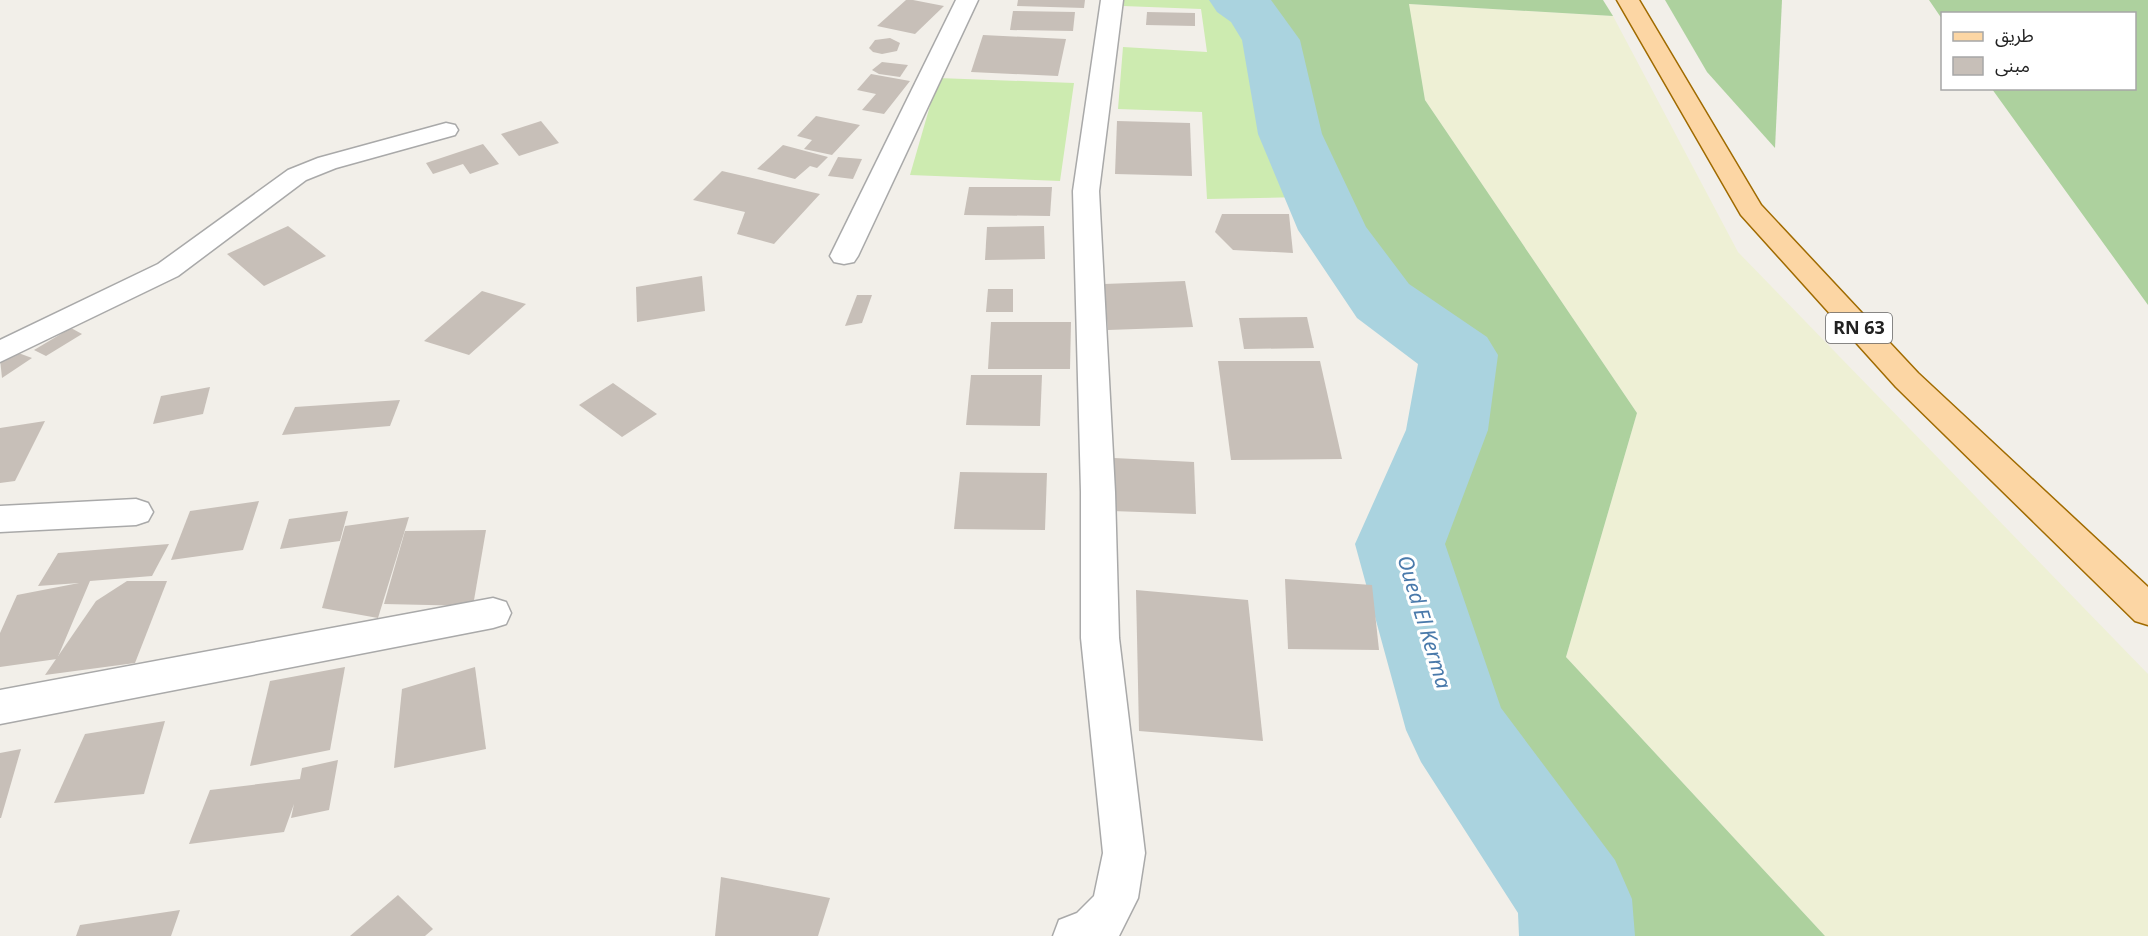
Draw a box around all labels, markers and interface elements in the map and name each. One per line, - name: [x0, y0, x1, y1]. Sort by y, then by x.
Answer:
- legend: [1941, 12, 2136, 90]
- text: طريق: [1995, 23, 2034, 47]
- text: مبنى: [1995, 53, 2030, 77]
- road number: RN 63: [1826, 313, 1892, 343]
- water label: Oued El Kerma: [1391, 552, 1459, 692]

